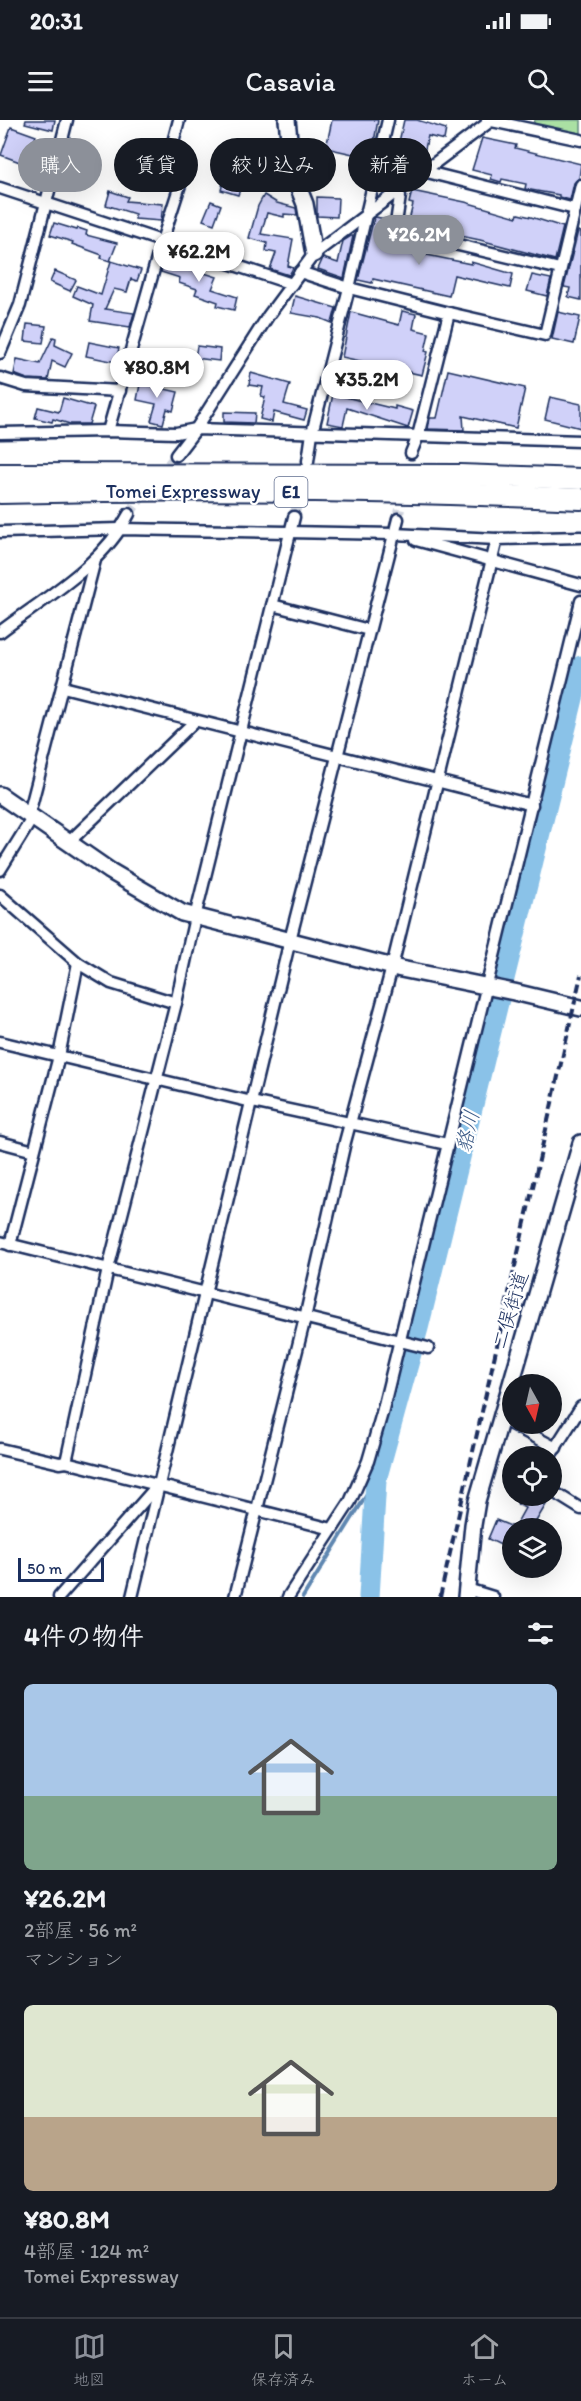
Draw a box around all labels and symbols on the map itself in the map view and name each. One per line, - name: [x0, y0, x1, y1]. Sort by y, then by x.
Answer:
- pin: ¥26.2M: [370, 215, 468, 266]
- pin: ¥62.2M: [150, 232, 248, 283]
- pin: ¥80.8M: [108, 348, 206, 399]
- pin: ¥35.2M: [318, 360, 416, 411]
- road number: E1: [274, 477, 308, 507]
- street label: Tomei Expressway: [106, 479, 261, 503]
- water label: 貉川: [450, 1108, 484, 1154]
- street label: 二俣街道: [487, 1268, 533, 1352]
- north arrow: [502, 1374, 562, 1434]
- scale bar: [18, 1555, 104, 1582]

